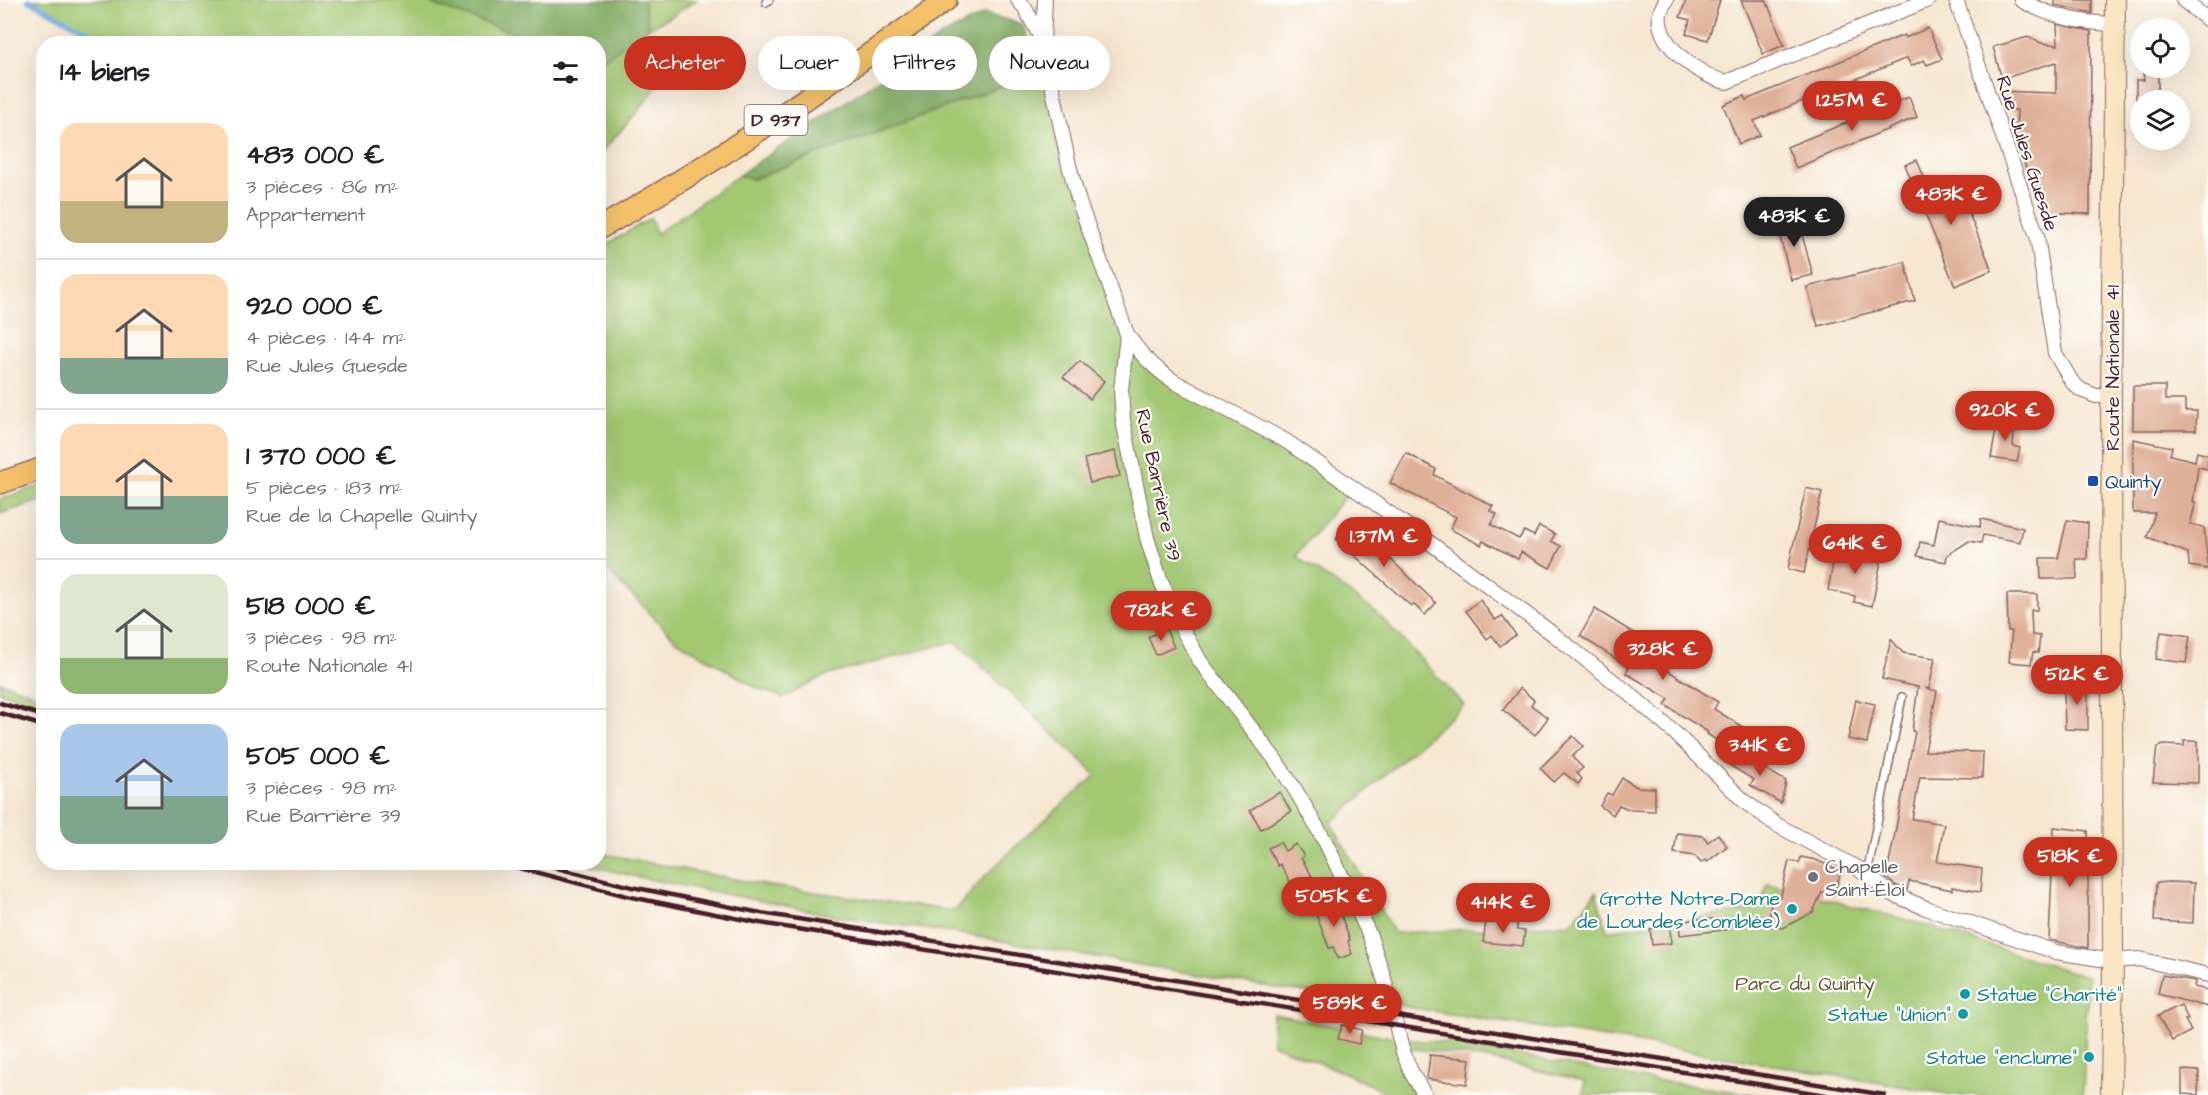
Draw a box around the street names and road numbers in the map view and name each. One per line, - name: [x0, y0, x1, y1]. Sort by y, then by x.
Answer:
- street label: Rue Jules Guesde: [1989, 72, 2065, 235]
- road number: D 937: [744, 105, 808, 135]
- street label: Route Nationale 41: [2099, 285, 2127, 451]
- street label: Rue Barrière 39: [1128, 406, 1188, 564]

